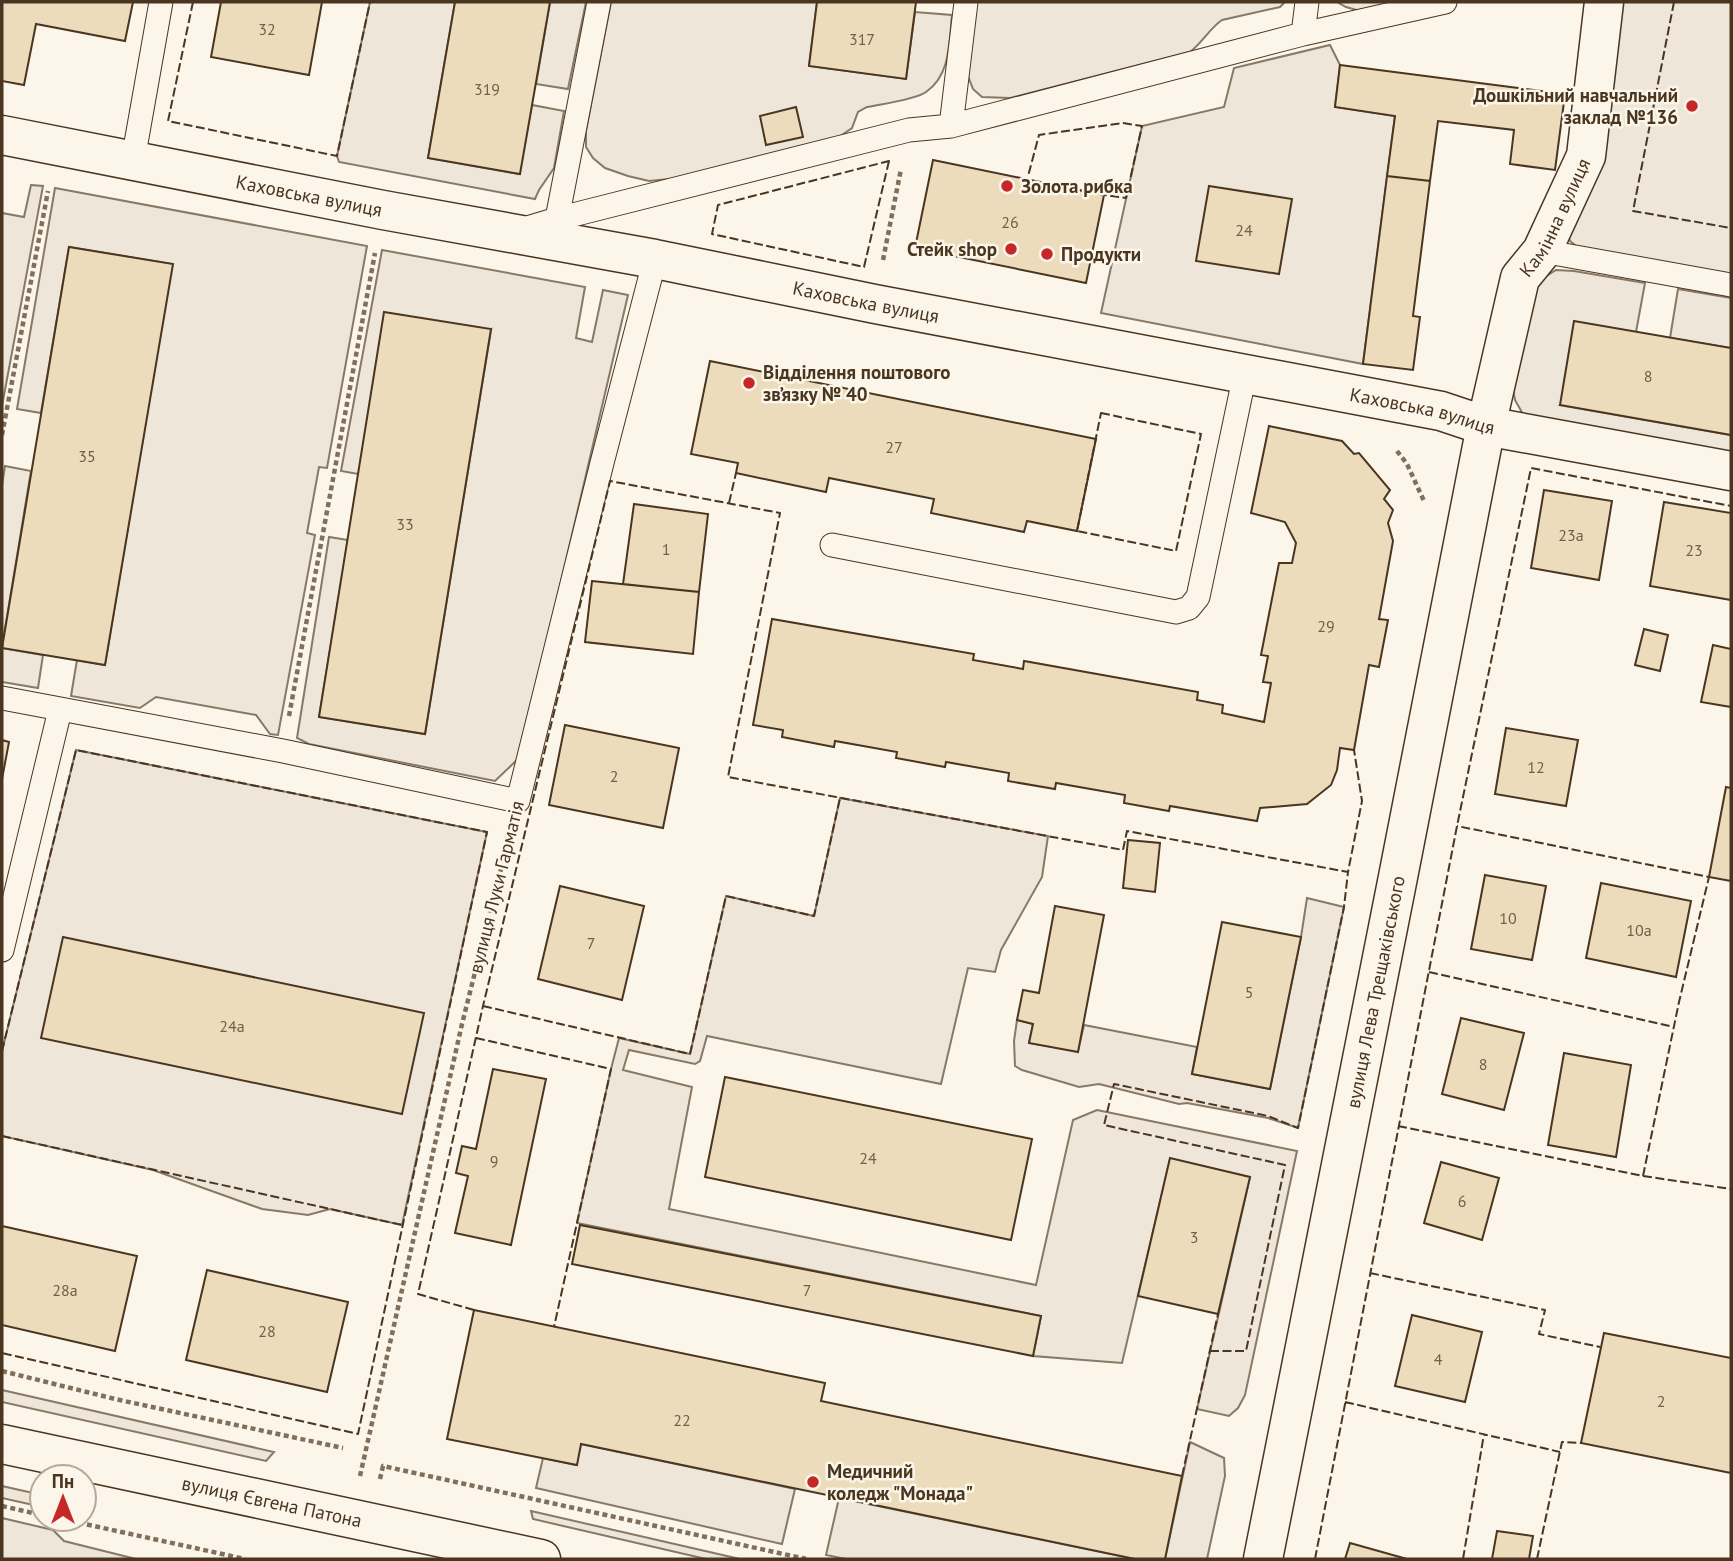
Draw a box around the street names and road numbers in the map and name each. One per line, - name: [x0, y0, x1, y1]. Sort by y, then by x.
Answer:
- street label: Камінна вулиця: [1514, 154, 1595, 282]
- street label: Каховська вулиця: [234, 169, 384, 222]
- street label: Каховська вулиця: [791, 276, 941, 328]
- street label: Каховська вулиця: [1348, 382, 1497, 439]
- street label: вулиця Луки Гарматія: [463, 798, 529, 976]
- street label: вулиця Лева Трещаківського: [1341, 874, 1410, 1110]
- street label: вулиця Євгена Патона: [180, 1471, 364, 1532]

